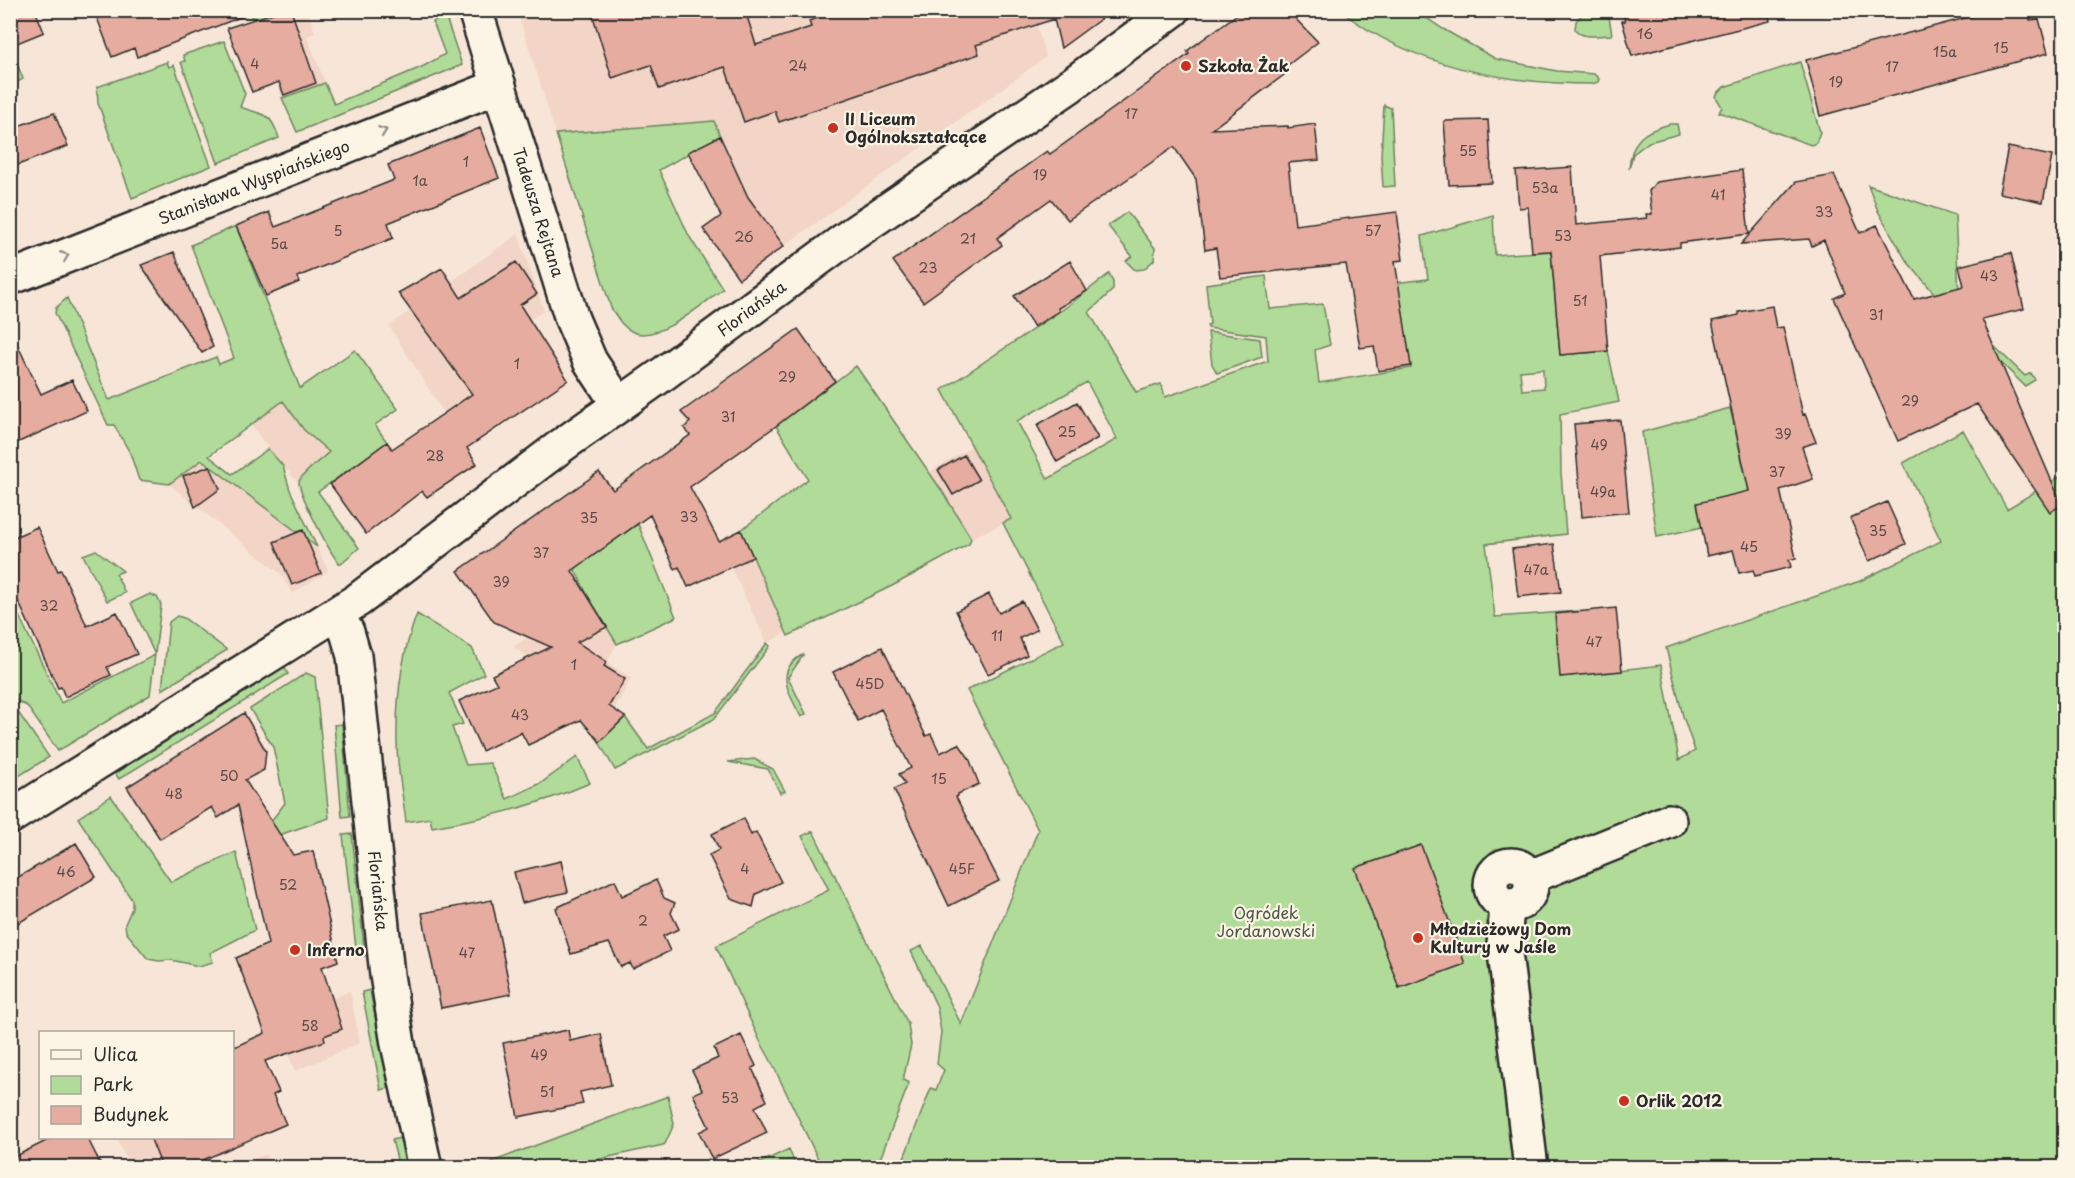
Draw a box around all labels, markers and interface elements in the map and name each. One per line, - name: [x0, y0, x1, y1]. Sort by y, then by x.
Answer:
- house number: 16: [1637, 23, 1653, 44]
- house number: 15: [1993, 37, 2009, 58]
- house number: 15a: [1933, 41, 1957, 62]
- house number: 4: [250, 53, 260, 74]
- place label: Szkoła Żak: [1198, 53, 1290, 77]
- house number: 24: [789, 55, 807, 76]
- house number: 17: [1885, 56, 1899, 77]
- marker: Szkoła Żak: [1179, 59, 1193, 73]
- house number: 19: [1829, 71, 1843, 92]
- house number: 17: [1124, 103, 1138, 124]
- place label: II Liceum Ogólnokształcące: [845, 106, 987, 148]
- marker: II Liceum Ogólnokształcące: [826, 121, 840, 135]
- one-way arrow: [377, 126, 388, 138]
- street label: Stanisława Wyspiańskiego: [154, 133, 353, 230]
- house number: 55: [1459, 140, 1477, 161]
- street label: Tadeusza Rejtana: [508, 144, 571, 280]
- house number: 1: [463, 151, 469, 172]
- house number: 19: [1033, 164, 1047, 185]
- house number: 1a: [413, 170, 428, 191]
- house number: 53a: [1532, 177, 1559, 198]
- house number: 41: [1711, 184, 1725, 205]
- house number: 33: [1815, 201, 1833, 222]
- house number: 5: [333, 220, 343, 241]
- house number: 57: [1365, 220, 1381, 241]
- house number: 53: [1554, 225, 1572, 246]
- house number: 26: [734, 226, 754, 247]
- house number: 21: [960, 228, 976, 249]
- house number: 5a: [270, 233, 288, 254]
- one-way arrow: [58, 251, 69, 263]
- house number: 23: [919, 257, 937, 278]
- house number: 43: [1980, 265, 1998, 286]
- street label: Floriańska: [712, 274, 791, 341]
- house number: 51: [1573, 290, 1587, 311]
- house number: 31: [1869, 304, 1883, 325]
- house number: 1: [514, 353, 520, 374]
- house number: 29: [778, 366, 796, 387]
- house number: 29: [1901, 390, 1919, 411]
- house number: 31: [721, 406, 735, 427]
- house number: 25: [1058, 421, 1076, 442]
- house number: 39: [1774, 423, 1792, 444]
- house number: 49: [1590, 434, 1608, 455]
- house number: 28: [426, 445, 444, 466]
- house number: 37: [1769, 461, 1786, 482]
- house number: 49a: [1590, 481, 1616, 502]
- house number: 33: [680, 506, 698, 527]
- house number: 35: [580, 507, 598, 528]
- house number: 35: [1869, 520, 1887, 541]
- house number: 45: [1740, 536, 1758, 557]
- house number: 37: [533, 542, 550, 563]
- house number: 47a: [1523, 559, 1549, 580]
- house number: 39: [492, 571, 510, 592]
- house number: 32: [40, 595, 58, 616]
- house number: 11: [991, 625, 1003, 646]
- house number: 47: [1586, 631, 1603, 652]
- house number: 1: [571, 654, 577, 675]
- house number: 45D: [856, 673, 884, 694]
- house number: 43: [511, 704, 529, 725]
- house number: 50: [219, 765, 239, 786]
- house number: 15: [931, 768, 947, 789]
- house number: 48: [165, 783, 183, 804]
- street label: Floriańska: [363, 849, 395, 932]
- house number: 4: [740, 858, 750, 879]
- house number: 45F: [949, 858, 975, 879]
- house number: 46: [56, 861, 76, 882]
- house number: 52: [279, 874, 297, 895]
- park label: Ogródek Jordanowski: [1217, 900, 1315, 942]
- house number: 2: [638, 910, 648, 931]
- place label: Młodzieżowy Dom Kultury w Jaśle: [1430, 916, 1571, 958]
- marker: Młodzieżowy Dom Kultury w Jaśle: [1411, 931, 1425, 945]
- place label: Inferno: [307, 937, 365, 961]
- house number: 47: [459, 942, 476, 963]
- marker: Inferno: [288, 943, 302, 957]
- house number: 58: [301, 1015, 319, 1036]
- legend: [39, 1031, 234, 1139]
- text: Ulica: [93, 1040, 138, 1067]
- house number: 49: [530, 1044, 548, 1065]
- text: Park: [93, 1070, 133, 1097]
- house number: 51: [540, 1081, 554, 1102]
- house number: 53: [721, 1087, 739, 1108]
- place label: Orlik 2012: [1636, 1088, 1722, 1112]
- marker: Orlik 2012: [1617, 1094, 1631, 1108]
- text: Budynek: [93, 1100, 169, 1127]

